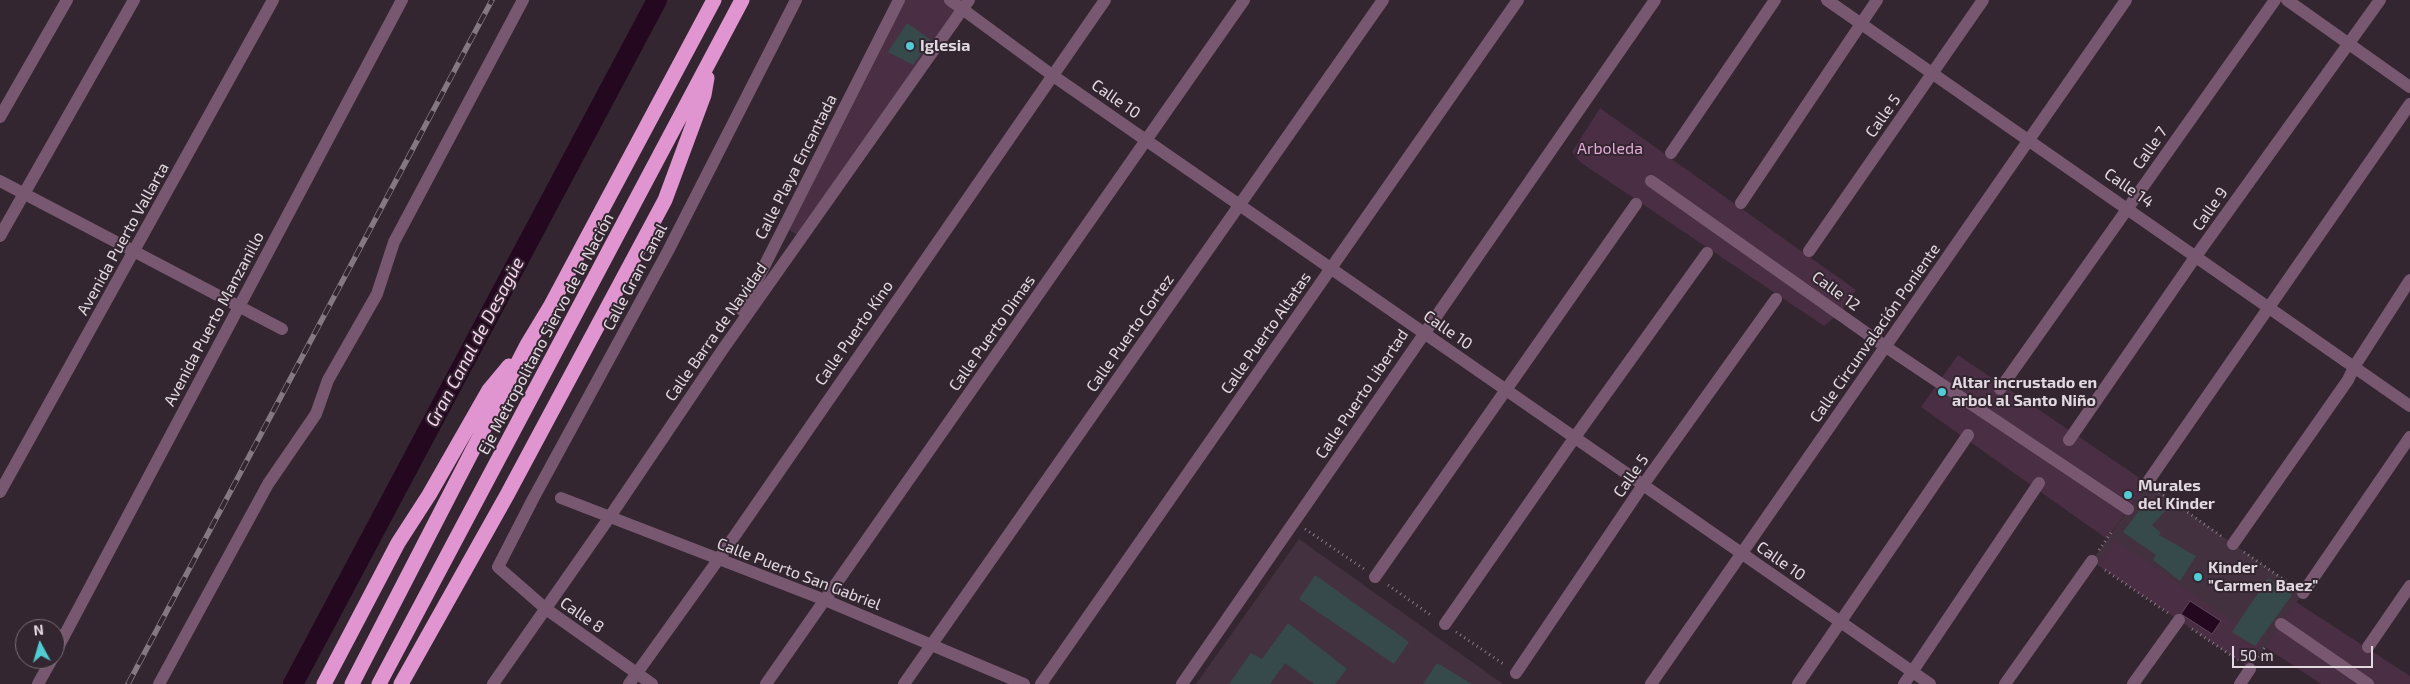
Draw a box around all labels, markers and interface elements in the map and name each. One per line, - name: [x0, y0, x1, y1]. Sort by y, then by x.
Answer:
- place label: Iglesia: [920, 36, 970, 56]
- marker: Iglesia: [904, 40, 916, 52]
- street label: Calle 10: [1088, 75, 1144, 123]
- street label: Calle Playa Encantada: [751, 91, 841, 243]
- street label: Calle 5: [1861, 91, 1905, 141]
- street label: Calle 7: [2128, 123, 2172, 173]
- park label: Arboleda: [1577, 139, 1643, 159]
- street label: Avenida Puerto Vallarta: [73, 159, 173, 319]
- street label: Calle 14: [2101, 164, 2157, 212]
- street label: Calle 9: [2188, 184, 2232, 234]
- street label: Eje Metropolitano Siervo de la Nación: [474, 210, 618, 458]
- street label: Calle Gran Canal: [599, 220, 671, 334]
- street label: Avenida Puerto Manzanillo: [160, 229, 268, 409]
- street label: Calle Circunvalación Poniente: [1806, 240, 1944, 426]
- water label: Gran Canal de Desagüe: [421, 254, 529, 430]
- street label: Calle Barra de Navidad: [661, 259, 771, 405]
- street label: Calle 12: [1808, 267, 1864, 315]
- street label: Calle Puerto Altatas: [1217, 268, 1315, 398]
- street label: Calle Puerto Cortez: [1082, 270, 1178, 396]
- street label: Calle Puerto Dimas: [945, 271, 1039, 395]
- street label: Calle Puerto Kino: [811, 277, 897, 389]
- street label: Calle 10: [1420, 306, 1476, 354]
- street label: Calle Puerto Libertad: [1311, 326, 1413, 462]
- place label: Altar incrustado en arbol al Santo Niño: [1952, 373, 2097, 411]
- marker: Altar incrustado en arbol al Santo Niño: [1936, 386, 1948, 398]
- street label: Calle 5: [1609, 451, 1653, 501]
- place label: Murales del Kinder: [2138, 476, 2215, 514]
- marker: Murales del Kinder: [2122, 489, 2134, 501]
- street label: Calle Puerto San Gabriel: [714, 534, 884, 614]
- street label: Calle 10: [1753, 537, 1809, 585]
- place label: Kinder "Carmen Baez": [2208, 558, 2318, 596]
- marker: Kinder "Carmen Baez": [2192, 571, 2204, 583]
- street label: Calle 8: [556, 593, 608, 637]
- north arrow: [15, 619, 65, 669]
- text: N: [33, 621, 44, 639]
- scale bar: [2235, 636, 2376, 668]
- text: 50 m: [2240, 646, 2274, 664]

